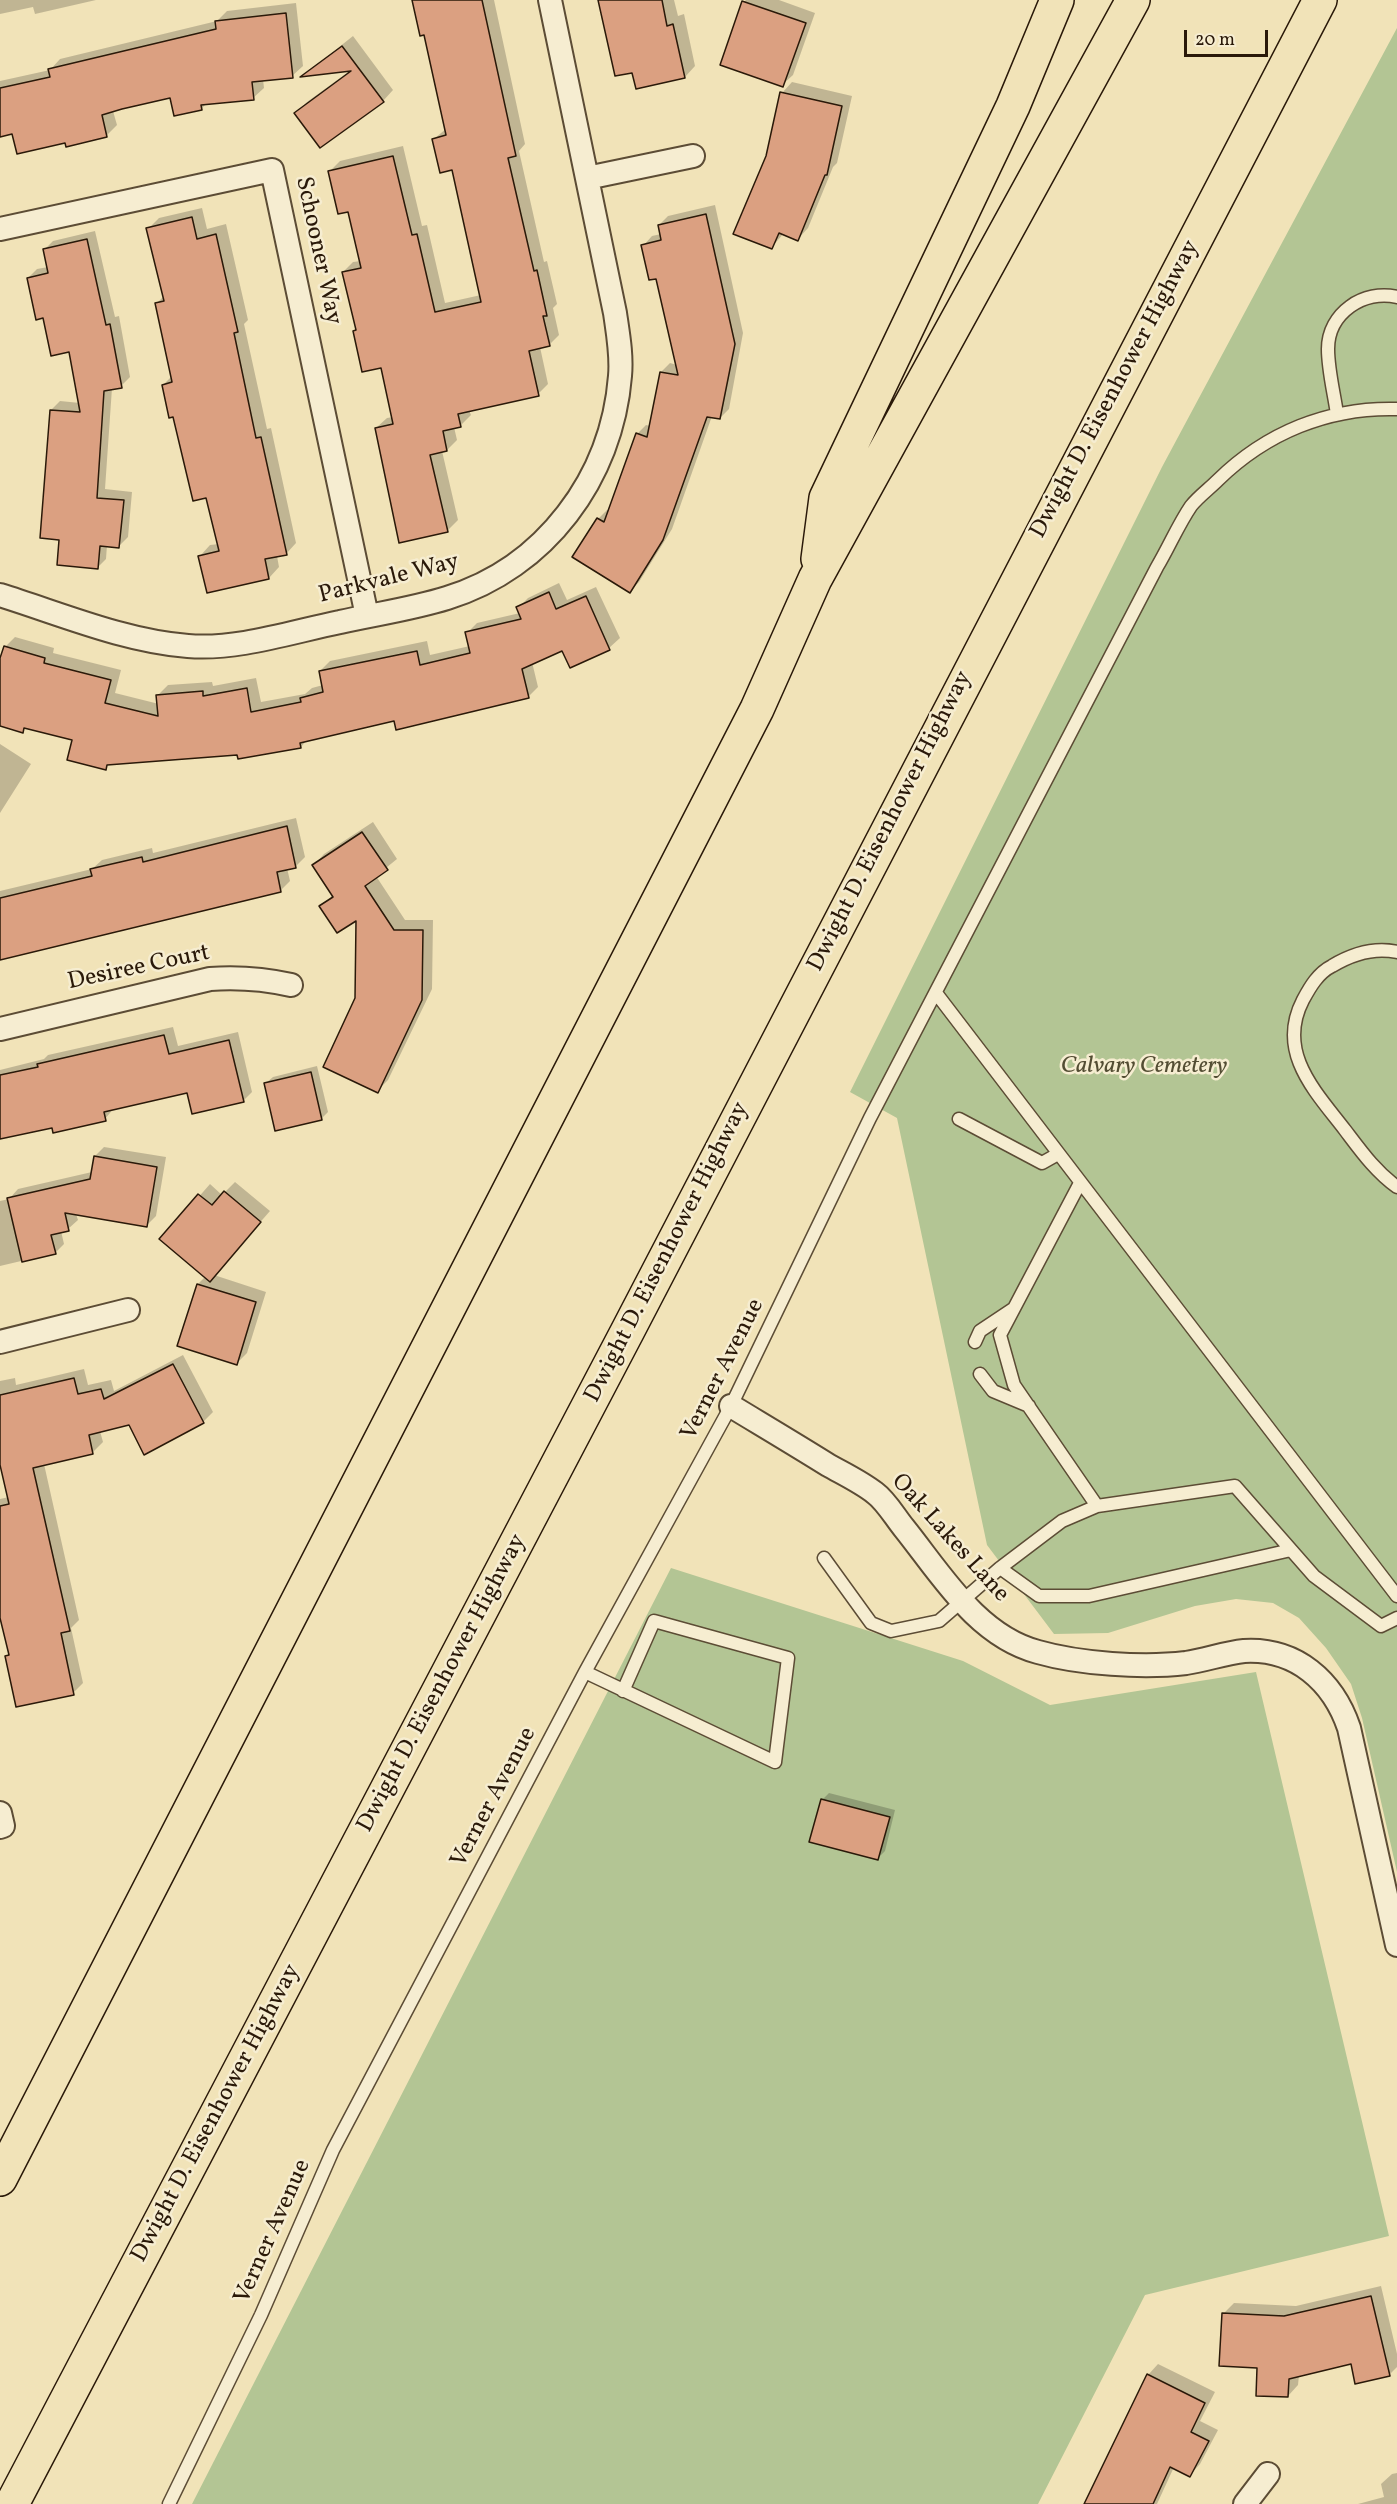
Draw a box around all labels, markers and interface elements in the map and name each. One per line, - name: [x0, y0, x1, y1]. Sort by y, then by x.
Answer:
- scale bar: [1187, 18, 1271, 56]
- text: 20 m: [1195, 28, 1235, 53]
- street label: Schooner Way: [287, 174, 347, 328]
- street label: Dwight D. Eisenhower Highway: [1025, 236, 1207, 544]
- street label: Parkvale Way: [316, 549, 462, 611]
- street label: Dwight D. Eisenhower Highway: [803, 667, 979, 977]
- street label: Desiree Court: [65, 940, 213, 998]
- park label: Calvary Cemetery: [1061, 1054, 1227, 1082]
- street label: Dwight D. Eisenhower Highway: [580, 1098, 756, 1408]
- street label: Verner Avenue: [676, 1295, 772, 1445]
- street label: Oak Lakes Lane: [884, 1469, 1014, 1609]
- street label: Dwight D. Eisenhower Highway: [352, 1530, 534, 1838]
- street label: Verner Avenue: [446, 1723, 544, 1873]
- street label: Dwight D. Eisenhower Highway: [126, 1960, 308, 2268]
- street label: Verner Avenue: [229, 2155, 319, 2309]

